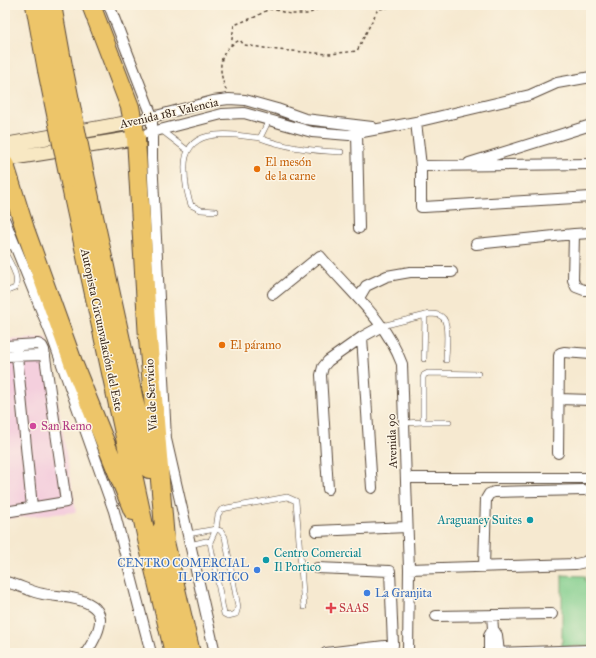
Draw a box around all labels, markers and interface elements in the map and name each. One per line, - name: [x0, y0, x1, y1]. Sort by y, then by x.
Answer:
- street label: Avenida 181 Valencia: [117, 95, 221, 131]
- place label: El mesón de la carne: [265, 155, 316, 183]
- marker: El mesón de la carne: [252, 164, 262, 174]
- street label: Autopista Circunvalación del Este: [78, 247, 126, 412]
- place label: El páramo: [230, 338, 281, 352]
- marker: El páramo: [217, 340, 227, 350]
- street label: Vía de Servicio: [142, 358, 160, 433]
- street label: Avenida 90: [384, 413, 400, 470]
- place label: San Remo: [41, 419, 92, 433]
- marker: San Remo: [28, 421, 38, 431]
- place label: Araguaney Suites: [436, 513, 522, 528]
- marker: Araguaney Suites: [525, 515, 535, 525]
- place label: Centro Comercial Il Portico: [274, 546, 362, 574]
- marker: Centro Comercial Il Portico: [261, 555, 271, 565]
- place label: CENTRO COMERCIAL IL PORTICO: [117, 556, 249, 584]
- marker: CENTRO COMERCIAL IL PORTICO: [252, 565, 262, 575]
- place label: La Granjita: [375, 586, 433, 600]
- marker: La Granjita: [362, 588, 372, 598]
- place label: SAAS: [339, 601, 369, 615]
- marker: SAAS: [326, 603, 336, 613]

